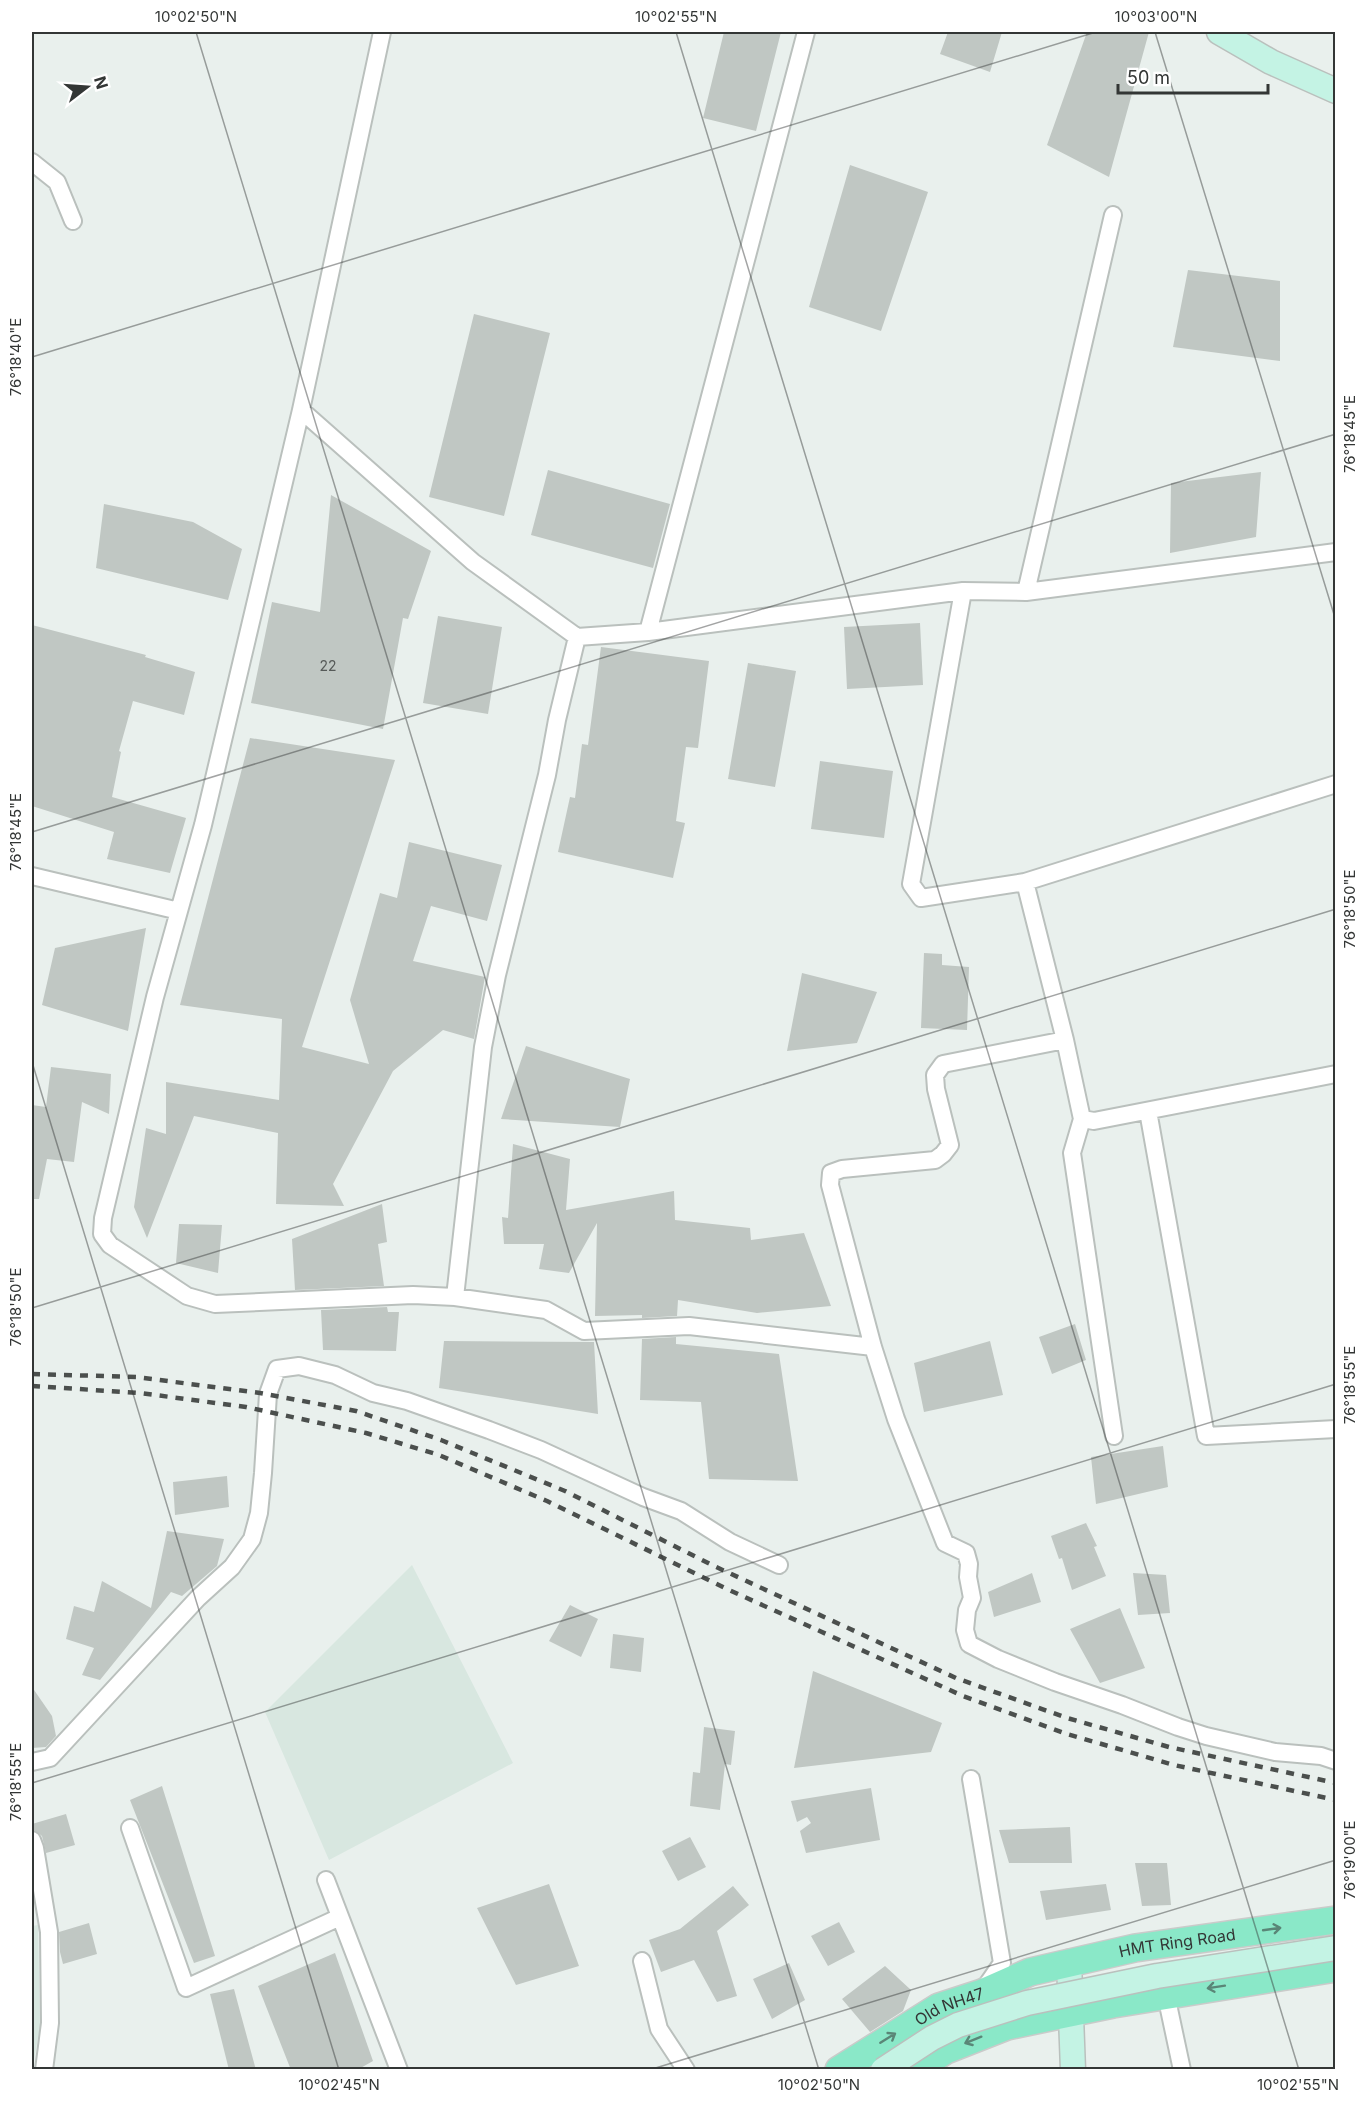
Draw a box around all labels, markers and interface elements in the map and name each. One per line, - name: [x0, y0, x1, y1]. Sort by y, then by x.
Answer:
- text: 10°02'50"N: [155, 7, 237, 26]
- text: 10°02'55"N: [635, 7, 717, 26]
- text: 10°03'00"N: [1115, 7, 1197, 26]
- north arrow: [57, 57, 117, 117]
- scale bar: [1118, 57, 1268, 95]
- text: 50 m: [1127, 67, 1170, 88]
- text: N: [90, 74, 113, 91]
- text: 76°18'40"E: [6, 318, 25, 396]
- text: 76°18'45"E: [1340, 395, 1359, 473]
- house number: 22: [319, 657, 337, 674]
- text: 76°18'45"E: [6, 793, 25, 871]
- text: 76°18'50"E: [1340, 870, 1359, 948]
- text: 76°18'50"E: [6, 1268, 25, 1346]
- text: 76°18'55"E: [1340, 1346, 1359, 1424]
- text: 76°18'55"E: [6, 1743, 25, 1821]
- text: 76°19'00"E: [1340, 1820, 1359, 1900]
- street label: HMT Ring Road: [1117, 1924, 1237, 1961]
- one-way arrow: [1261, 1924, 1281, 1935]
- one-way arrow: [1206, 1982, 1226, 1993]
- street label: Old NH47: [911, 1983, 986, 2030]
- one-way arrow: [879, 2032, 896, 2044]
- one-way arrow: [964, 2035, 983, 2046]
- text: 10°02'45"N: [298, 2075, 380, 2094]
- text: 10°02'50"N: [778, 2075, 860, 2094]
- text: 10°02'55"N: [1257, 2075, 1339, 2094]

